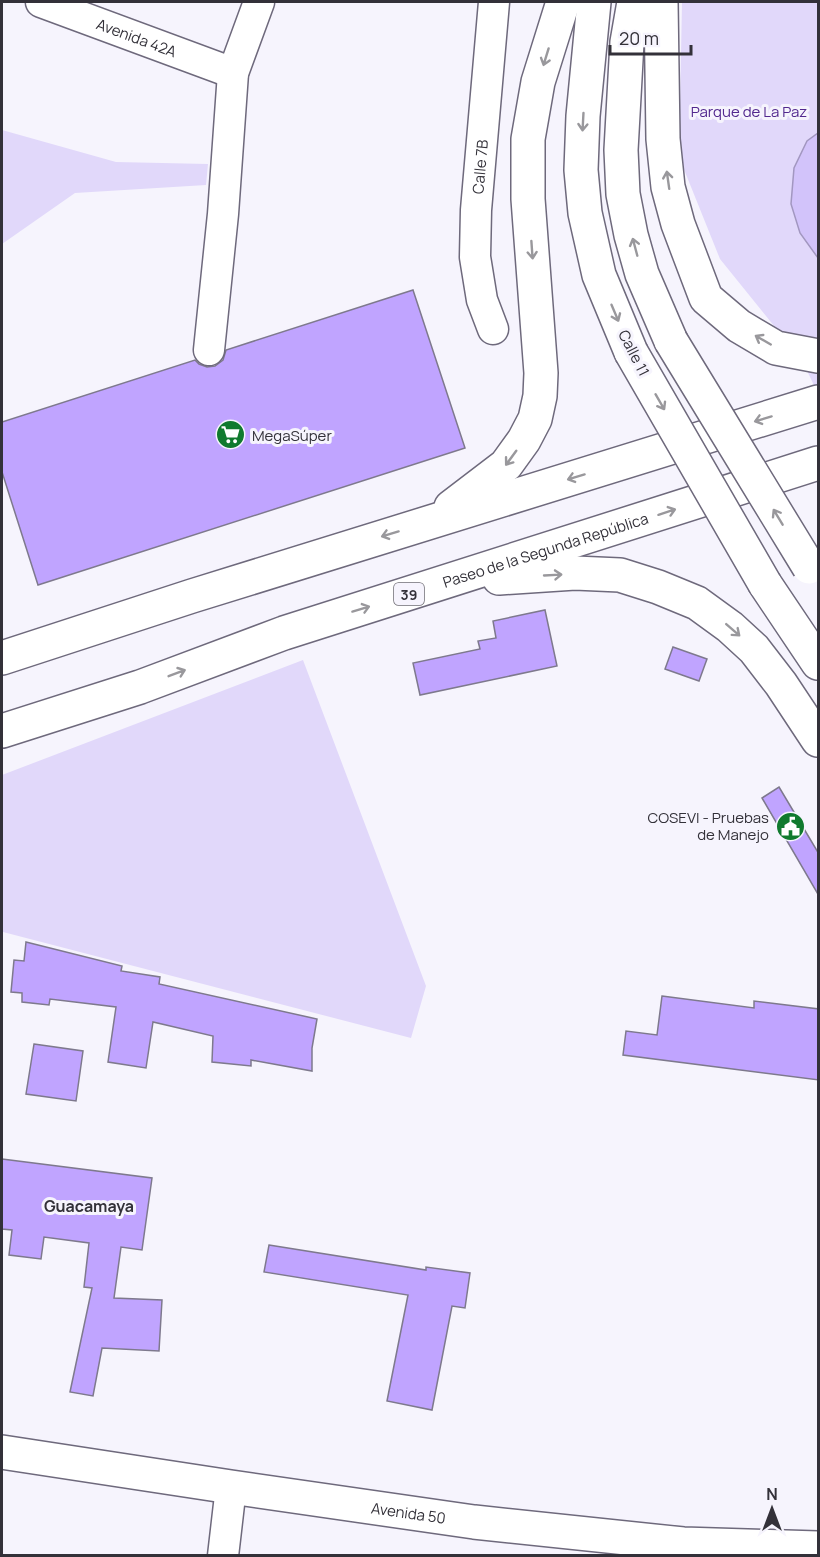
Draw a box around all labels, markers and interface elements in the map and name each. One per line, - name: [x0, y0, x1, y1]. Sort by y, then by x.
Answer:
- street label: Avenida 42A: [94, 13, 180, 62]
- scale bar: [610, 18, 691, 56]
- text: 20 m: [619, 26, 659, 50]
- one-way arrow: [540, 47, 551, 66]
- park label: Parque de La Paz: [691, 101, 807, 122]
- one-way arrow: [577, 112, 588, 132]
- street label: Calle 7B: [467, 139, 493, 195]
- one-way arrow: [662, 171, 673, 191]
- one-way arrow: [628, 238, 640, 257]
- one-way arrow: [527, 240, 538, 260]
- one-way arrow: [610, 303, 621, 321]
- street label: Calle 11: [613, 326, 655, 380]
- one-way arrow: [755, 334, 772, 346]
- one-way arrow: [654, 393, 666, 410]
- one-way arrow: [754, 414, 773, 425]
- supermarket icon: MegaSúper: [215, 419, 247, 451]
- place label: MegaSúper: [252, 425, 332, 446]
- one-way arrow: [505, 450, 517, 466]
- one-way arrow: [567, 472, 586, 483]
- one-way arrow: [657, 506, 676, 517]
- street label: Paseo de la Segunda República: [440, 507, 651, 592]
- one-way arrow: [772, 509, 784, 526]
- one-way arrow: [381, 530, 400, 541]
- one-way arrow: [542, 569, 562, 580]
- road number: 39: [394, 583, 424, 605]
- one-way arrow: [351, 603, 370, 614]
- one-way arrow: [725, 624, 741, 637]
- one-way arrow: [167, 667, 185, 678]
- place label: COSEVI - Pruebas de Manejo: [648, 807, 769, 845]
- public building icon: COSEVI - Pruebas de Manejo: [774, 810, 806, 842]
- district label: Guacamaya: [44, 1195, 134, 1217]
- north arrow: [742, 1479, 802, 1539]
- text: N: [766, 1483, 778, 1505]
- street label: Avenida 50: [370, 1497, 447, 1528]

